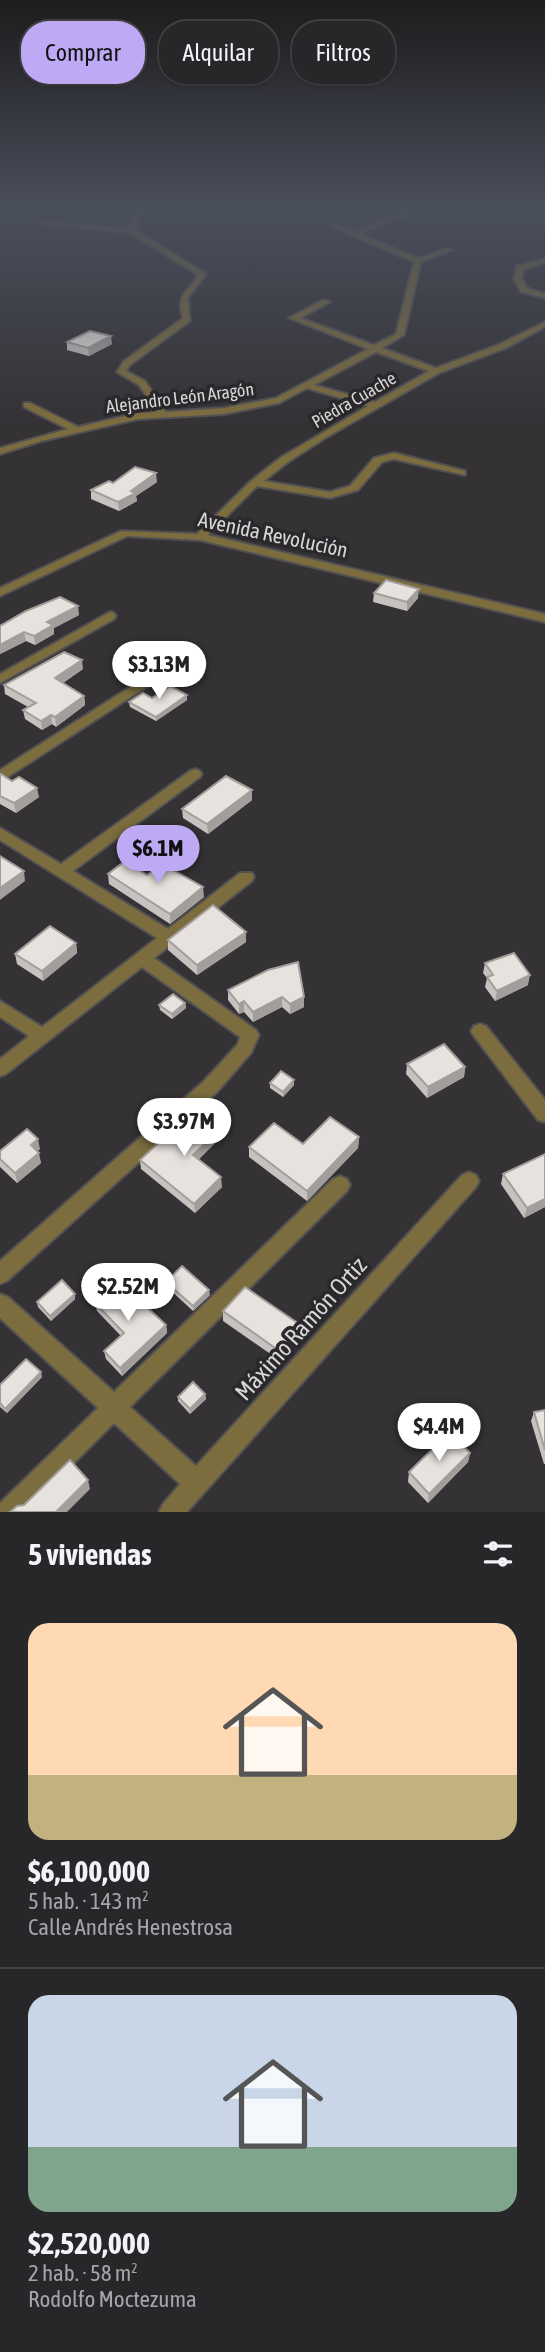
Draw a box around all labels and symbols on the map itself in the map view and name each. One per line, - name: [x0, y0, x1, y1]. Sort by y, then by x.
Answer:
- street label: Piedra Cuache: [308, 367, 400, 432]
- street label: Alejandro León Aragón: [105, 378, 255, 417]
- street label: Avenida Revolución: [196, 506, 350, 562]
- pin: $3.13M: [102, 642, 216, 701]
- pin: $6.1M: [109, 826, 207, 885]
- pin: $3.97M: [127, 1098, 241, 1158]
- street label: Máximo Ramón Ortiz: [229, 1251, 372, 1406]
- pin: $2.52M: [71, 1264, 185, 1323]
- pin: $4.4M: [390, 1404, 488, 1463]

